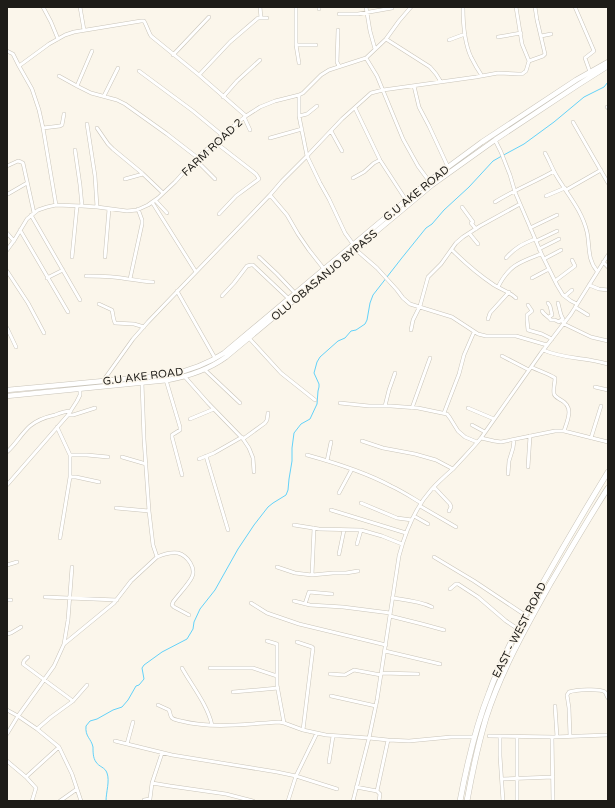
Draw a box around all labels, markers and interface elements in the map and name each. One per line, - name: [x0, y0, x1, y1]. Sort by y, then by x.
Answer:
- street label: FARM ROAD 2: [179, 116, 246, 179]
- street label: G.U AKE ROAD: [381, 163, 452, 224]
- street label: OLU OBASANJO BYPASS: [269, 227, 380, 324]
- street label: G.U AKE ROAD: [102, 365, 184, 388]
- street label: EAST - WEST ROAD: [490, 580, 549, 680]

